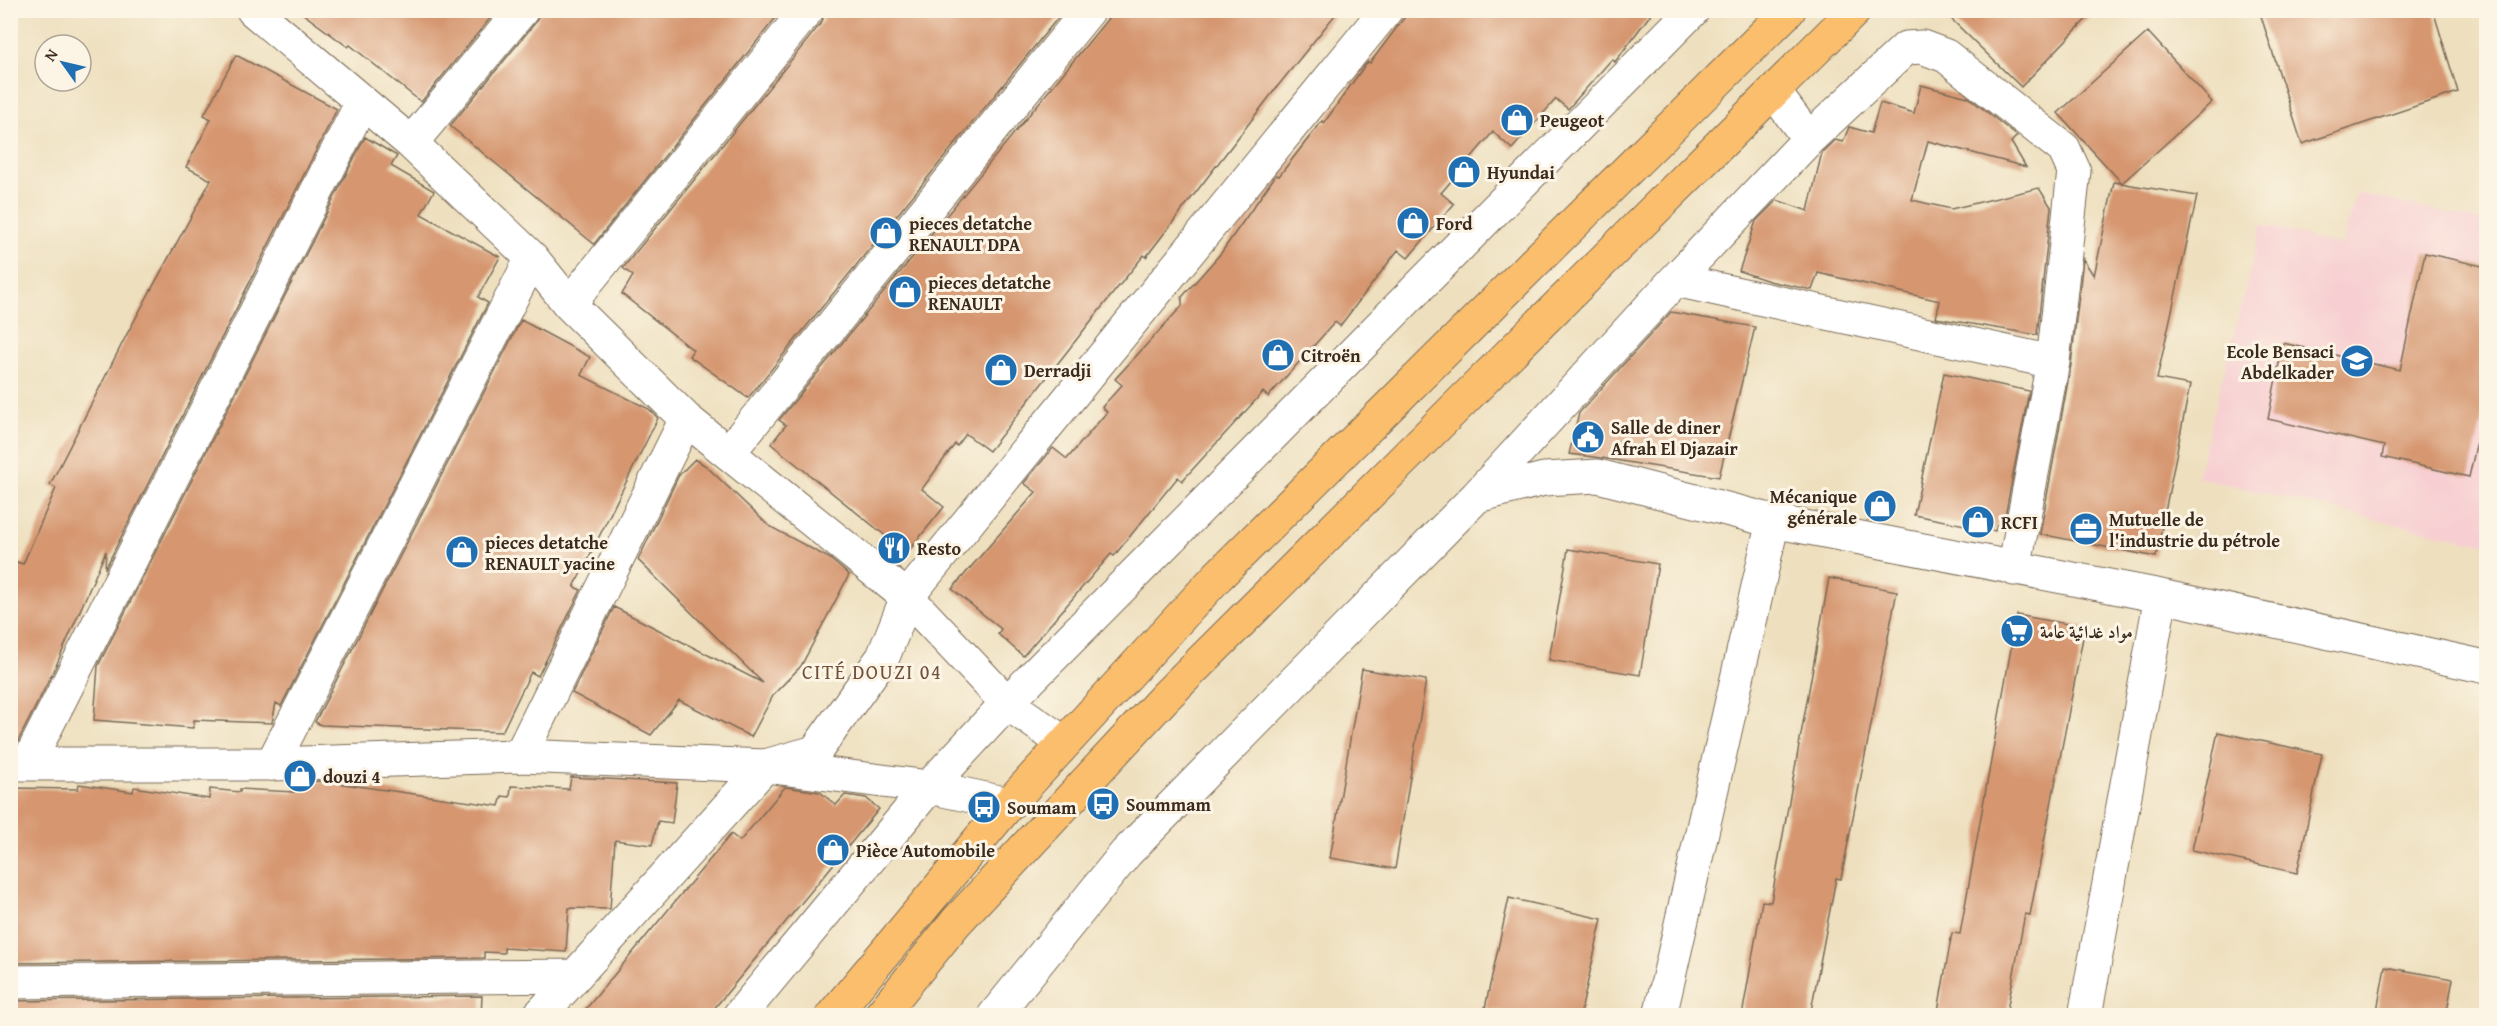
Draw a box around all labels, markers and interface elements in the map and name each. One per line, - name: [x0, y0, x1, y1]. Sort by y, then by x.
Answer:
- north arrow: [33, 33, 93, 93]
- text: N: [38, 43, 64, 66]
- shop icon: Peugeot: [1499, 102, 1535, 138]
- place label: Peugeot: [1540, 107, 1605, 134]
- shop icon: Hyundai: [1446, 154, 1482, 190]
- place label: Hyundai: [1487, 159, 1555, 186]
- shop icon: Ford: [1395, 205, 1431, 241]
- place label: pieces detatche RENAULT DPA: [909, 210, 1032, 258]
- place label: Ford: [1436, 210, 1473, 237]
- shop icon: pieces detatche RENAULT DPA: [868, 215, 904, 251]
- place label: pieces detatche RENAULT: [928, 269, 1051, 317]
- shop icon: pieces detatche RENAULT: [887, 274, 923, 310]
- shop icon: Citroën: [1260, 337, 1296, 373]
- place label: Ecole Bensaci Abdelkader: [2227, 338, 2335, 386]
- place label: Citroën: [1301, 342, 1361, 369]
- school or university icon: Ecole Bensaci Abdelkader: [2339, 343, 2375, 379]
- shop icon: Derradji: [983, 352, 1019, 388]
- place label: Derradji: [1024, 357, 1092, 384]
- place label: Salle de diner Afrah El Djazair: [1611, 414, 1739, 462]
- public building icon: Salle de diner Afrah El Djazair: [1570, 419, 1606, 455]
- place label: Mécanique générale: [1770, 483, 1857, 531]
- shop icon: Mécanique générale: [1862, 488, 1898, 524]
- shop icon: RCFI: [1960, 504, 1996, 540]
- place label: Mutuelle de l'industrie du pétrole: [2109, 506, 2280, 554]
- place label: RCFI: [2001, 509, 2038, 536]
- office icon: Mutuelle de l'industrie du pétrole: [2068, 511, 2104, 547]
- place label: pieces detatche RENAULT yacine: [485, 529, 615, 577]
- restaurant icon: Resto: [876, 530, 912, 566]
- shop icon: pieces detatche RENAULT yacine: [444, 534, 480, 570]
- place label: Resto: [917, 535, 962, 562]
- supermarket icon: مواد غدائية عامة: [1999, 613, 2035, 649]
- place label: مواد غدائية عامة: [2040, 618, 2133, 645]
- district label: CITÉ DOUZI 04: [802, 657, 942, 686]
- shop icon: douzi 4: [282, 758, 318, 794]
- place label: douzi 4: [323, 763, 381, 790]
- bus stop icon: Soummam: [1085, 786, 1121, 822]
- bus stop icon: Soumam: [966, 789, 1002, 825]
- place label: Soummam: [1126, 791, 1211, 818]
- place label: Soumam: [1007, 794, 1077, 821]
- shop icon: Pièce Automobile: [815, 832, 851, 868]
- place label: Pièce Automobile: [856, 837, 995, 864]

